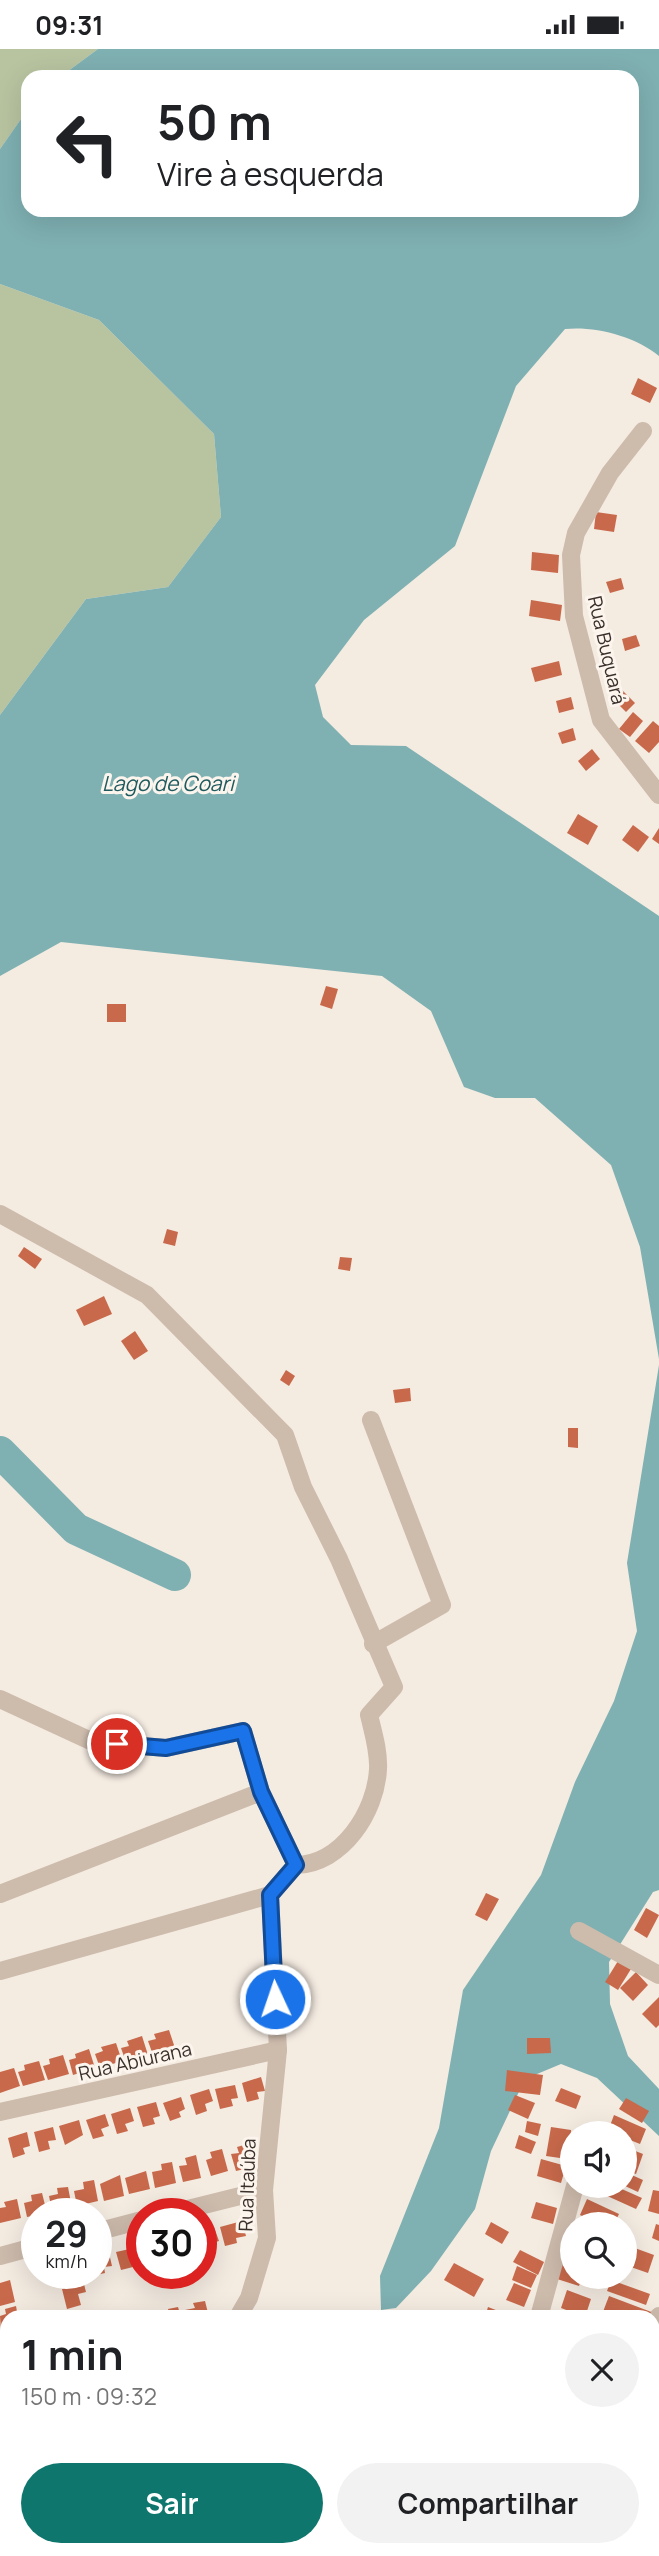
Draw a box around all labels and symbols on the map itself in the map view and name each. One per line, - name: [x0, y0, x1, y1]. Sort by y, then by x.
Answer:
- street label: Rua Buquará: [582, 593, 632, 707]
- water label: Lago de Coari: [102, 769, 237, 797]
- pin: [87, 1714, 147, 1774]
- position arrow: [238, 1962, 312, 2036]
- street label: Rua Abiurana: [76, 2035, 194, 2087]
- street label: Rua Itaúba: [232, 2138, 262, 2232]
- speed limit sign: 30: [126, 2198, 217, 2289]

